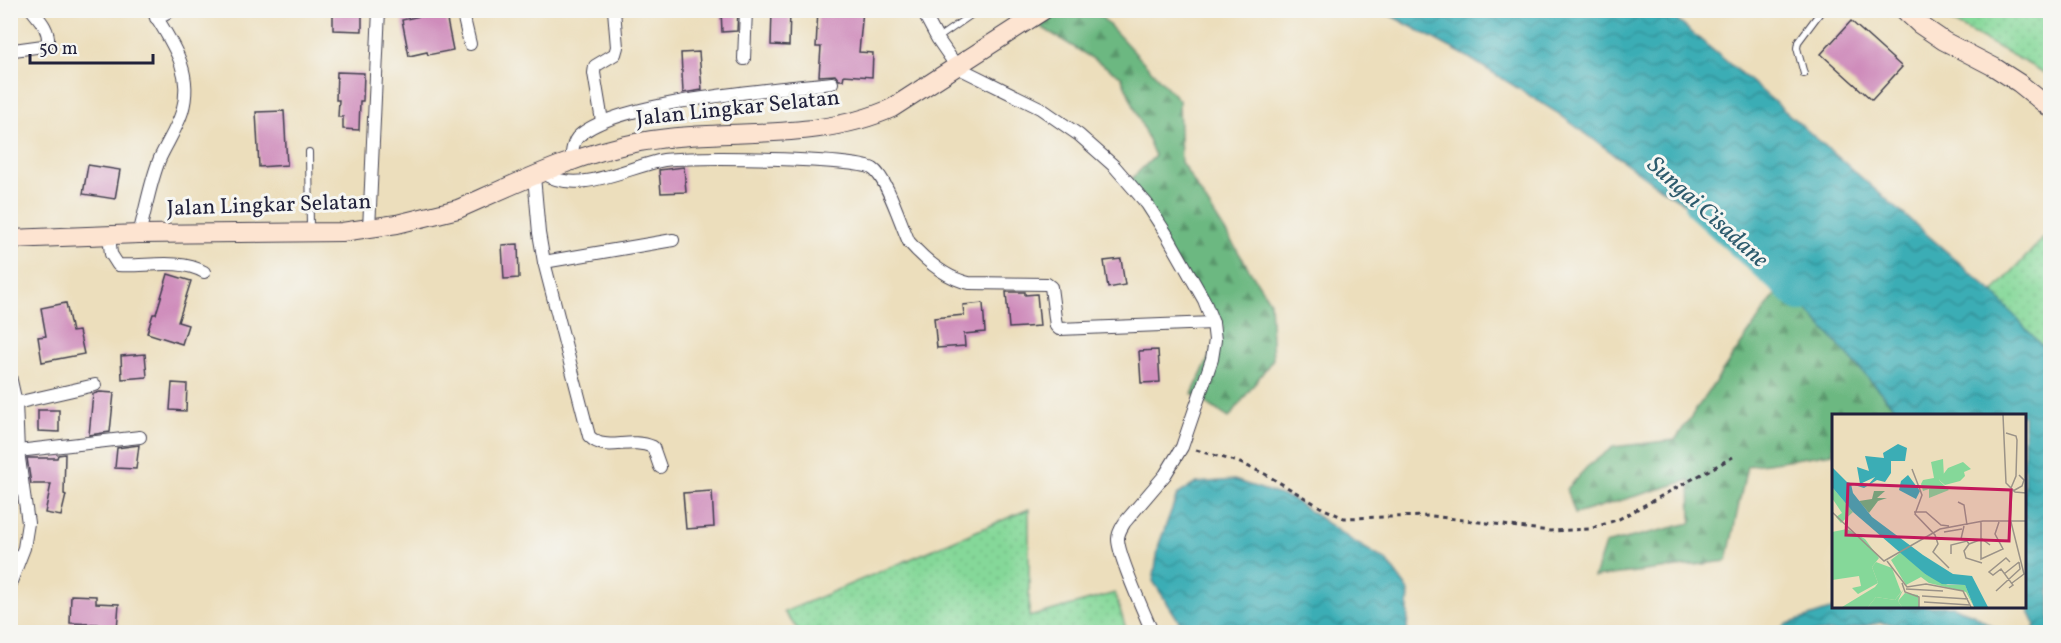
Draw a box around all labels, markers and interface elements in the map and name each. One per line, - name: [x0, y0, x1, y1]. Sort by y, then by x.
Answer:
- scale bar: [30, 27, 153, 65]
- text: 50 m: [39, 37, 78, 62]
- street label: Jalan Lingkar Selatan: [635, 83, 841, 135]
- water label: Sungai Cisadane: [1639, 149, 1775, 277]
- street label: Jalan Lingkar Selatan: [166, 187, 372, 225]
- inset map: [1832, 414, 2025, 607]

